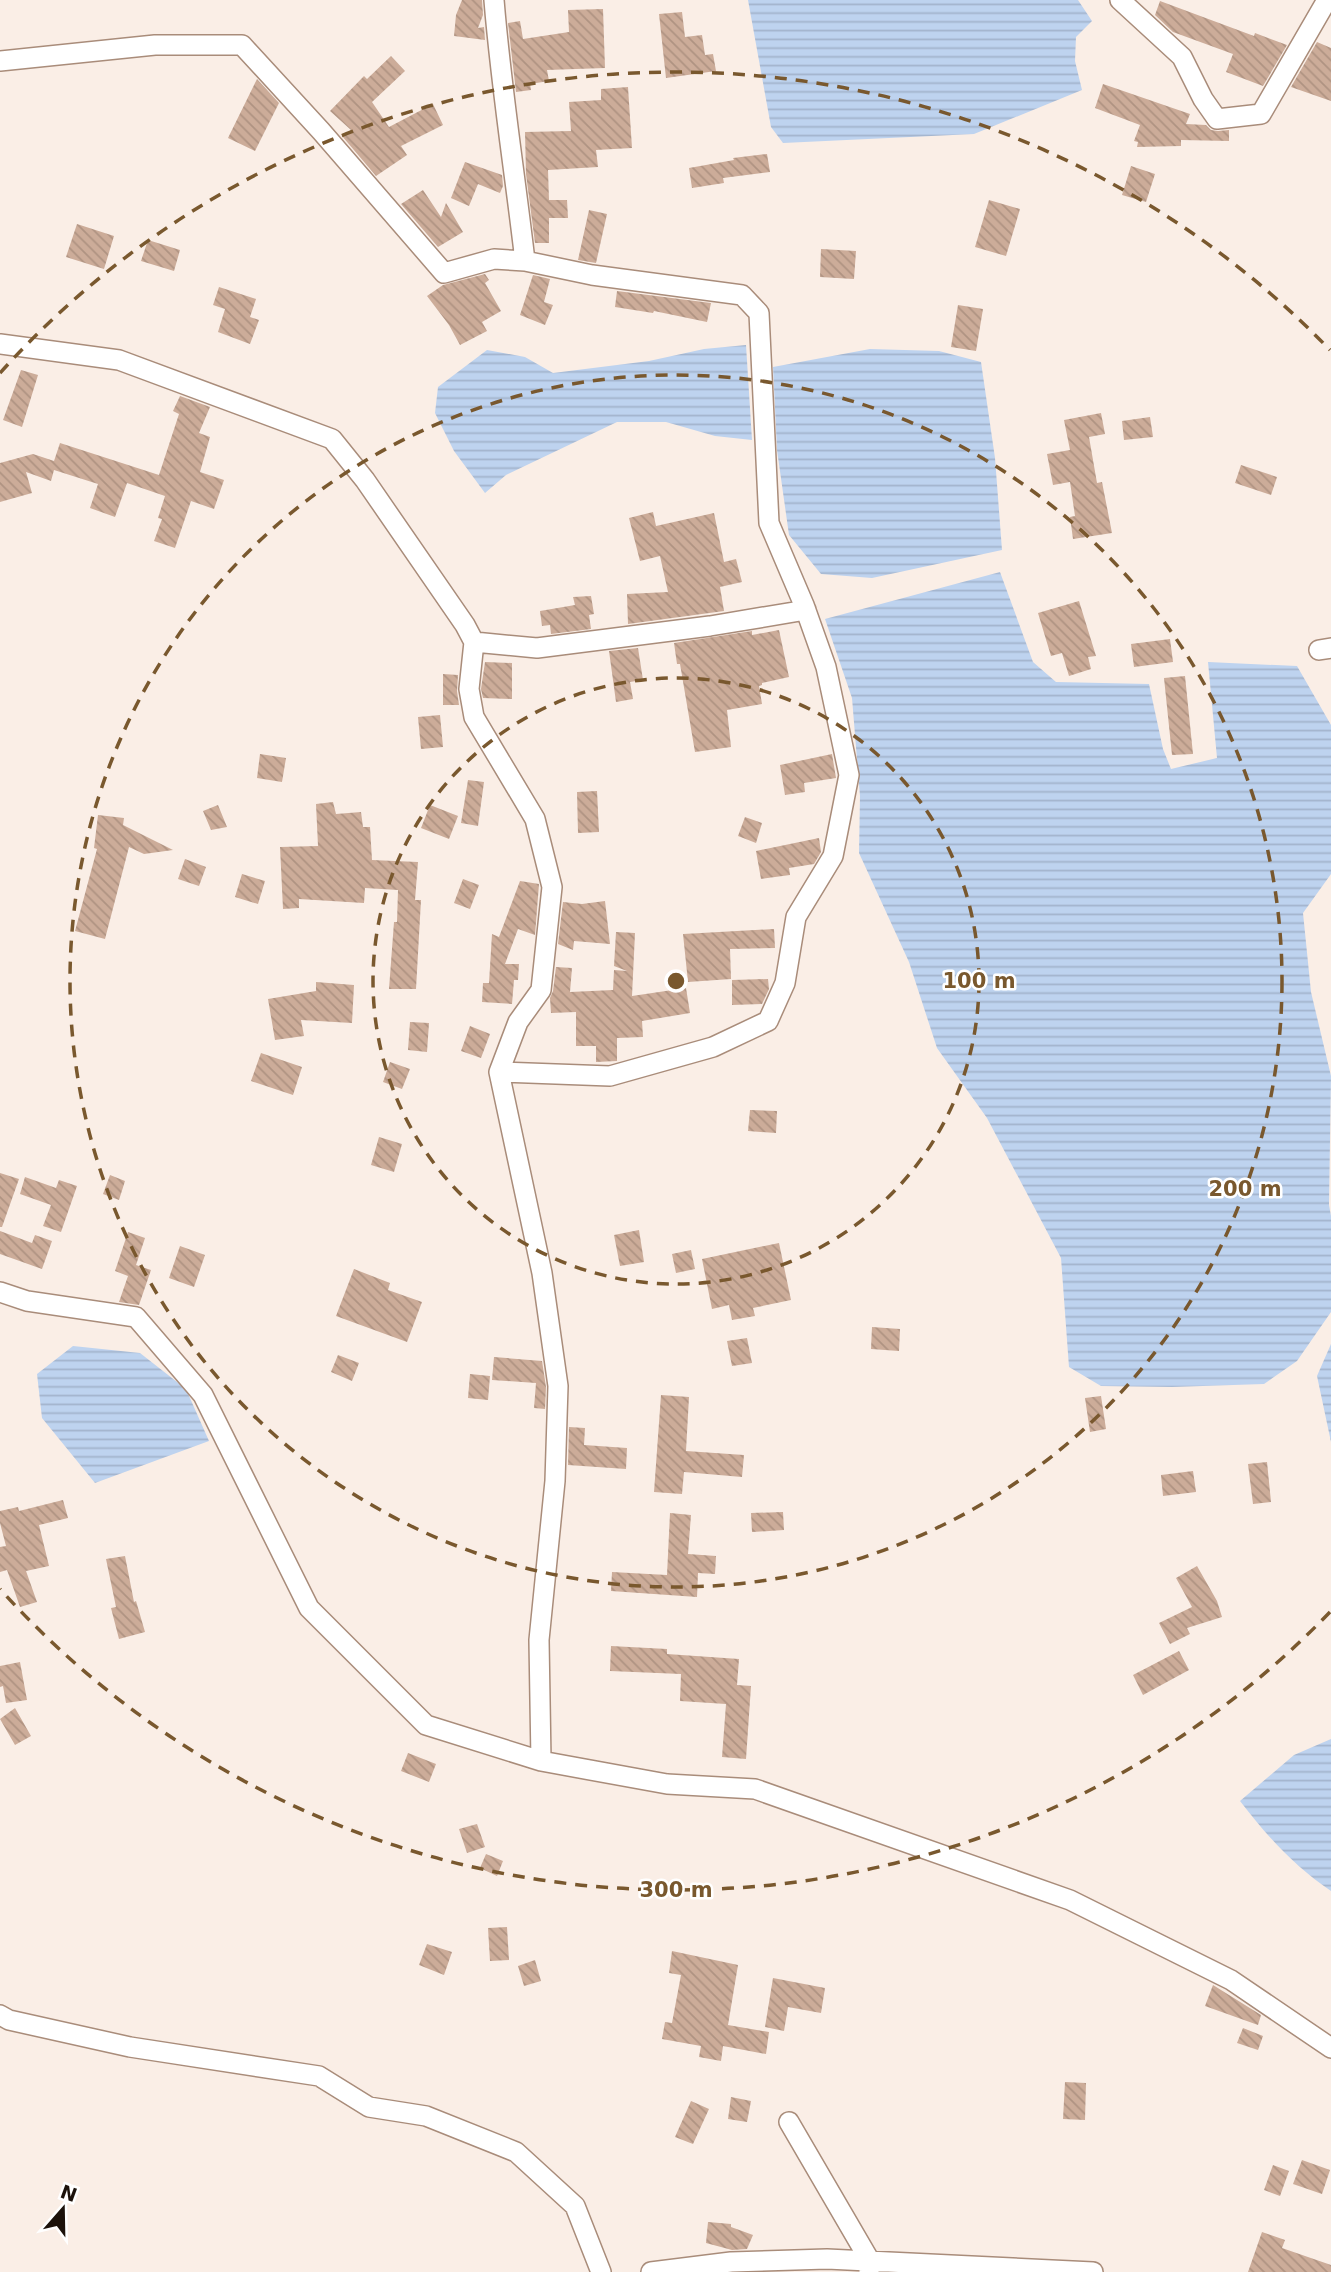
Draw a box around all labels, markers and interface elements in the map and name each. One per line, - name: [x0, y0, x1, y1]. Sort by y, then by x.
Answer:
- centre of rings: [664, 969, 688, 993]
- text: 100 m: [942, 969, 1016, 993]
- text: 200 m: [1208, 1177, 1282, 1201]
- text: 300 m: [639, 1878, 713, 1902]
- north arrow: [28, 2174, 98, 2244]
- text: N: [58, 2180, 80, 2206]

